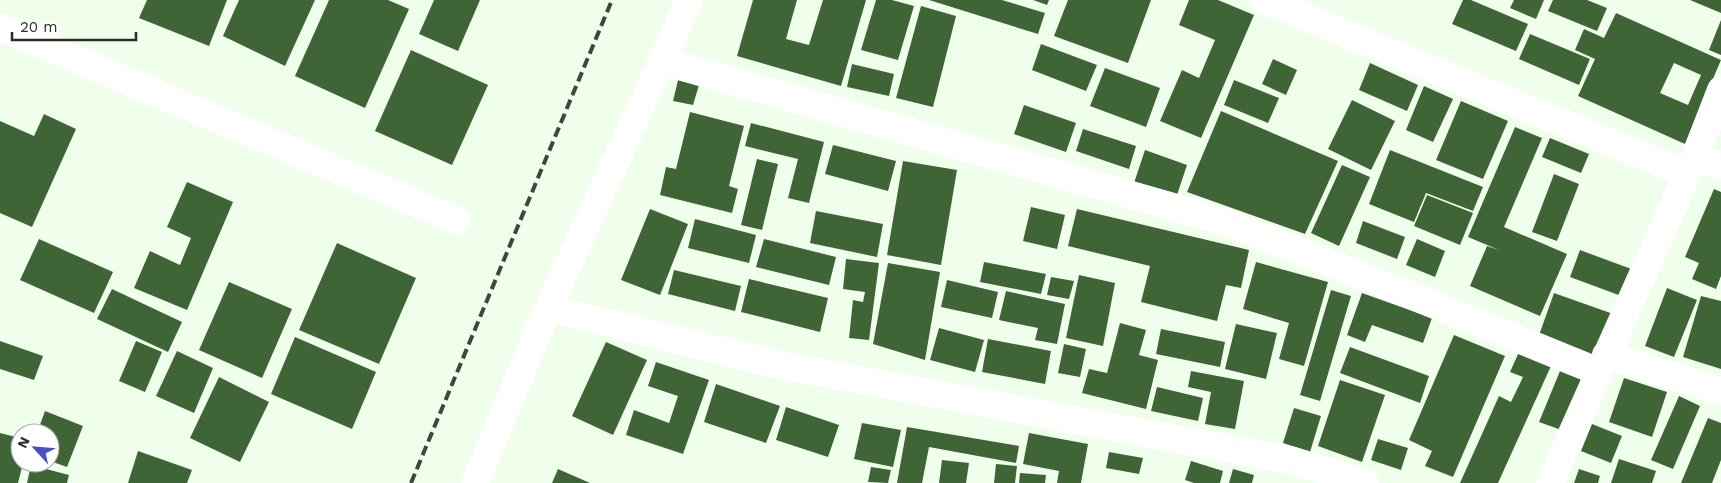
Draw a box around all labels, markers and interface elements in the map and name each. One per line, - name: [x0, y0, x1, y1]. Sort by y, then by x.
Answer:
- scale bar: [12, 10, 136, 42]
- text: 20 m: [20, 18, 58, 36]
- north arrow: [10, 423, 60, 473]
- text: N: [14, 434, 33, 450]

